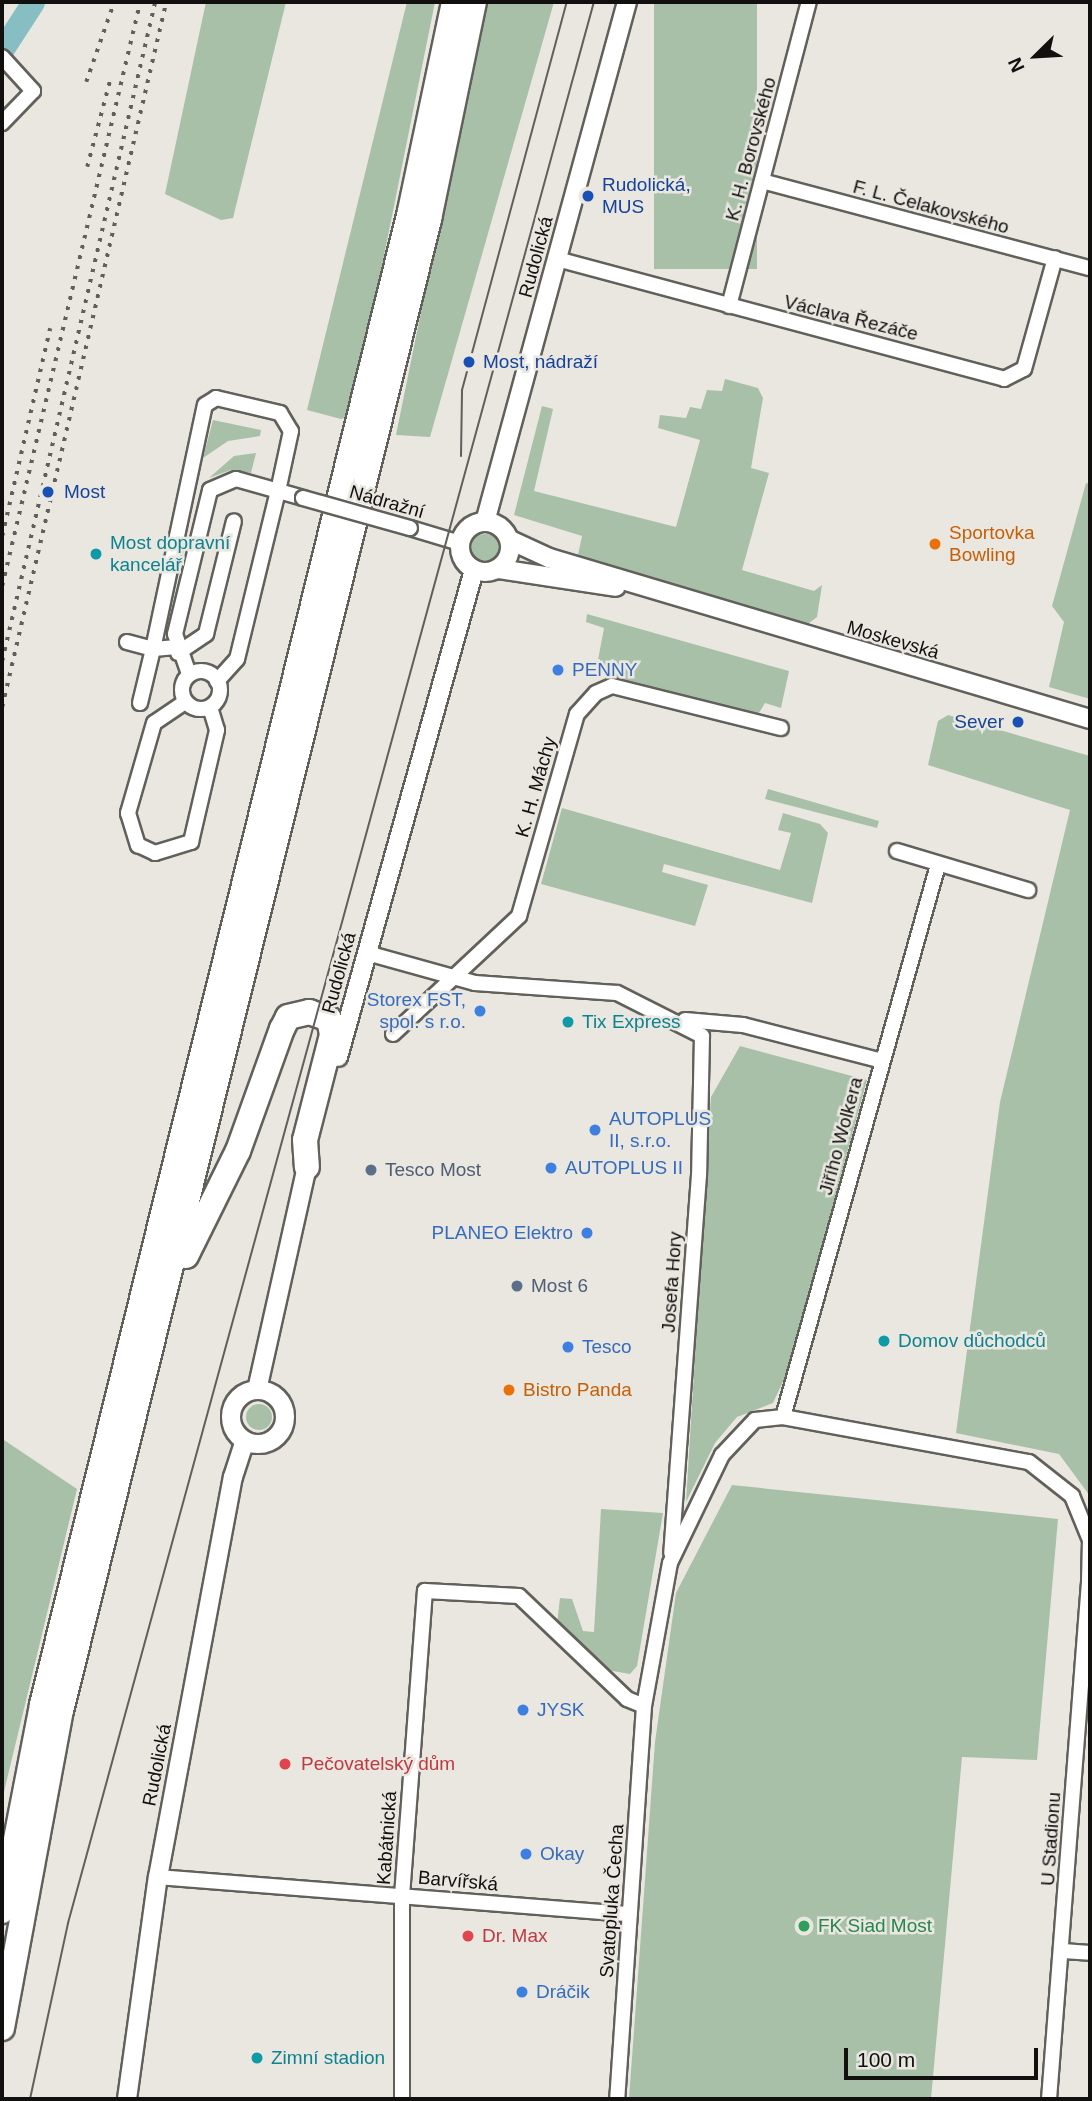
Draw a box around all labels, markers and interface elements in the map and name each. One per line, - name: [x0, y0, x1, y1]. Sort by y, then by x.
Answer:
- north arrow: [1001, 21, 1071, 91]
- text: N: [1004, 54, 1029, 75]
- street label: K. H. Borovského: [721, 75, 781, 223]
- place label: Rudolická, MUS: [602, 174, 691, 218]
- street label: F. L. Čelakovského: [851, 175, 1011, 239]
- marker: Rudolická, MUS: [580, 188, 596, 204]
- street label: Rudolická: [514, 214, 558, 300]
- street label: Václava Řezáče: [782, 290, 920, 346]
- place label: Most, nádraží: [483, 351, 598, 373]
- marker: Most, nádraží: [461, 354, 477, 370]
- street label: Nádražní: [347, 480, 427, 524]
- place label: Most: [64, 481, 105, 503]
- marker: Most: [38, 482, 58, 502]
- place label: Sportovka Bowling: [949, 522, 1035, 566]
- place label: Most dopravní kancelář: [110, 532, 230, 576]
- marker: Sportovka Bowling: [927, 536, 943, 552]
- marker: Most dopravní kancelář: [88, 546, 104, 562]
- street label: Moskevská: [844, 616, 942, 664]
- place label: PENNY: [572, 659, 637, 681]
- marker: PENNY: [550, 662, 566, 678]
- place label: Sever: [954, 711, 1004, 733]
- marker: Sever: [1010, 714, 1026, 730]
- street label: K. H. Máchy: [511, 734, 561, 840]
- street label: Rudolická: [317, 930, 361, 1016]
- place label: Storex FST, spol. s r.o.: [367, 989, 466, 1033]
- marker: Storex FST, spol. s r.o.: [472, 1003, 488, 1019]
- place label: Tix Express: [582, 1011, 681, 1033]
- marker: Tix Express: [560, 1014, 576, 1030]
- street label: Jiřího Wolkera: [814, 1075, 868, 1197]
- place label: AUTOPLUS II, s.r.o.: [609, 1108, 711, 1152]
- marker: AUTOPLUS II, s.r.o.: [587, 1122, 603, 1138]
- place label: AUTOPLUS II: [565, 1157, 683, 1179]
- place label: Tesco Most: [385, 1159, 481, 1181]
- marker: AUTOPLUS II: [543, 1160, 559, 1176]
- marker: Tesco Most: [363, 1162, 379, 1178]
- place label: PLANEO Elektro: [432, 1222, 573, 1244]
- marker: PLANEO Elektro: [579, 1225, 595, 1241]
- street label: Josefa Hory: [657, 1231, 687, 1333]
- place label: Most 6: [531, 1275, 588, 1297]
- marker: Most 6: [509, 1278, 525, 1294]
- place label: Domov důchodců: [898, 1330, 1046, 1352]
- marker: Domov důchodců: [876, 1333, 892, 1349]
- place label: Tesco: [582, 1336, 632, 1358]
- marker: Tesco: [560, 1339, 576, 1355]
- place label: Bistro Panda: [523, 1379, 632, 1401]
- marker: Bistro Panda: [501, 1382, 517, 1398]
- place label: JYSK: [537, 1699, 585, 1721]
- marker: JYSK: [515, 1702, 531, 1718]
- street label: Rudolická: [138, 1722, 176, 1808]
- place label: Pečovatelský dům: [301, 1753, 455, 1775]
- marker: Pečovatelský dům: [275, 1754, 295, 1774]
- street label: Kabátnická: [372, 1790, 402, 1886]
- street label: U Stadionu: [1036, 1791, 1066, 1887]
- street label: Svatopluka Čecha: [595, 1823, 629, 1979]
- place label: Okay: [540, 1843, 584, 1865]
- marker: Okay: [518, 1846, 534, 1862]
- street label: Barvířská: [417, 1866, 499, 1896]
- place label: FK Siad Most: [818, 1915, 932, 1937]
- marker: FK Siad Most: [796, 1918, 812, 1934]
- place label: Dr. Max: [482, 1925, 547, 1947]
- marker: Dr. Max: [460, 1928, 476, 1944]
- place label: Dráčik: [536, 1981, 590, 2003]
- marker: Dráčik: [514, 1984, 530, 2000]
- scale bar: [847, 2035, 1041, 2078]
- place label: Zimní stadion: [271, 2047, 385, 2069]
- text: 100 m: [857, 2048, 915, 2071]
- marker: Zimní stadion: [249, 2050, 265, 2066]

